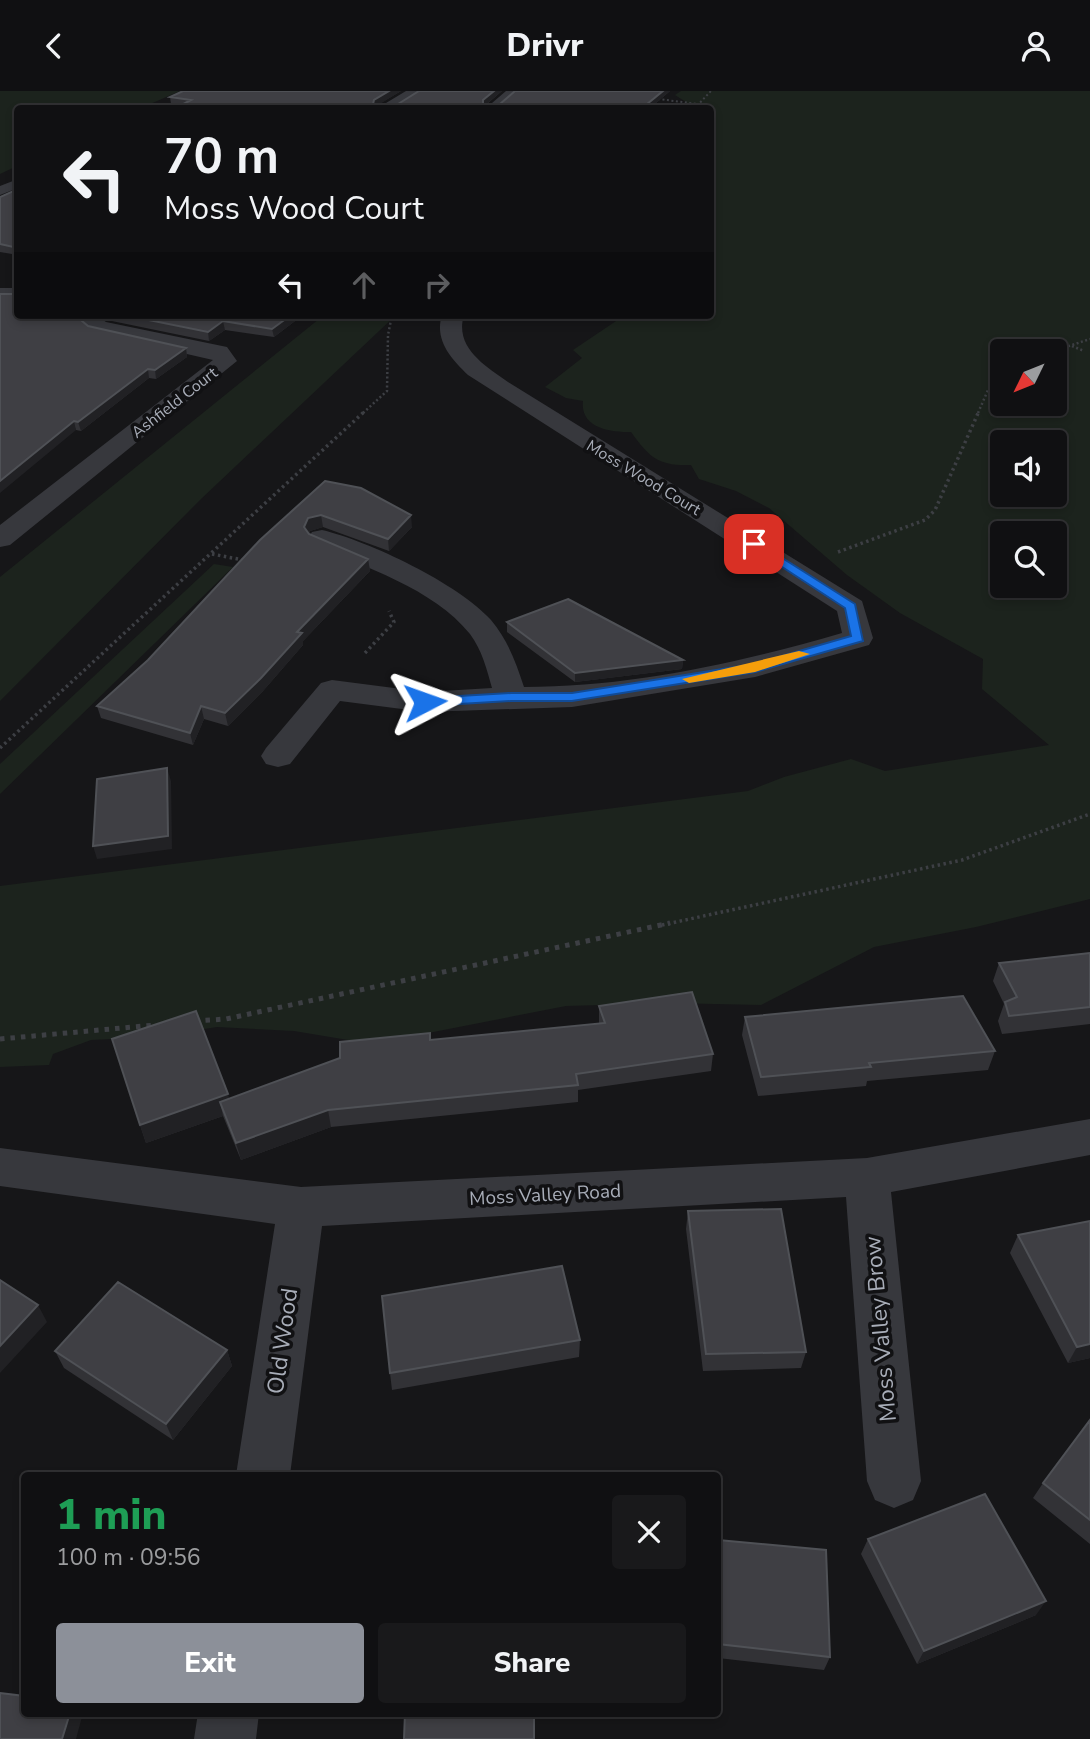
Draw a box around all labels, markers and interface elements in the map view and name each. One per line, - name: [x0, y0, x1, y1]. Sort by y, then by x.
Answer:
- text: Drivr: [507, 24, 583, 67]
- icon: back: [35, 27, 73, 65]
- icon: person: [1017, 27, 1055, 65]
- text: 70 m: [164, 123, 279, 190]
- icon: left: [49, 133, 140, 224]
- text: Moss Wood Court: [164, 187, 424, 230]
- icon: left: [272, 266, 310, 304]
- icon: ahead: [345, 266, 383, 304]
- icon: right: [418, 266, 456, 304]
- north arrow: [990, 339, 1068, 417]
- map controls: [990, 339, 1067, 598]
- street label: Ashfield Court: [127, 362, 223, 443]
- button: sound: [990, 430, 1067, 507]
- street label: Moss Wood Court: [582, 435, 705, 521]
- pin: [724, 514, 784, 574]
- button: search: [990, 521, 1067, 598]
- icon: arrive: [735, 525, 773, 563]
- position arrow: [388, 665, 462, 739]
- street label: Moss Valley Road: [468, 1178, 622, 1212]
- street label: Moss Valley Brow: [857, 1235, 904, 1423]
- street label: Old Wood: [260, 1286, 305, 1396]
- text: 1 min: [56, 1487, 166, 1544]
- button: close: [612, 1495, 686, 1569]
- text: 100 m · 09:56: [56, 1542, 201, 1573]
- button: Exit: [56, 1623, 364, 1703]
- button: Share: [378, 1623, 686, 1703]

